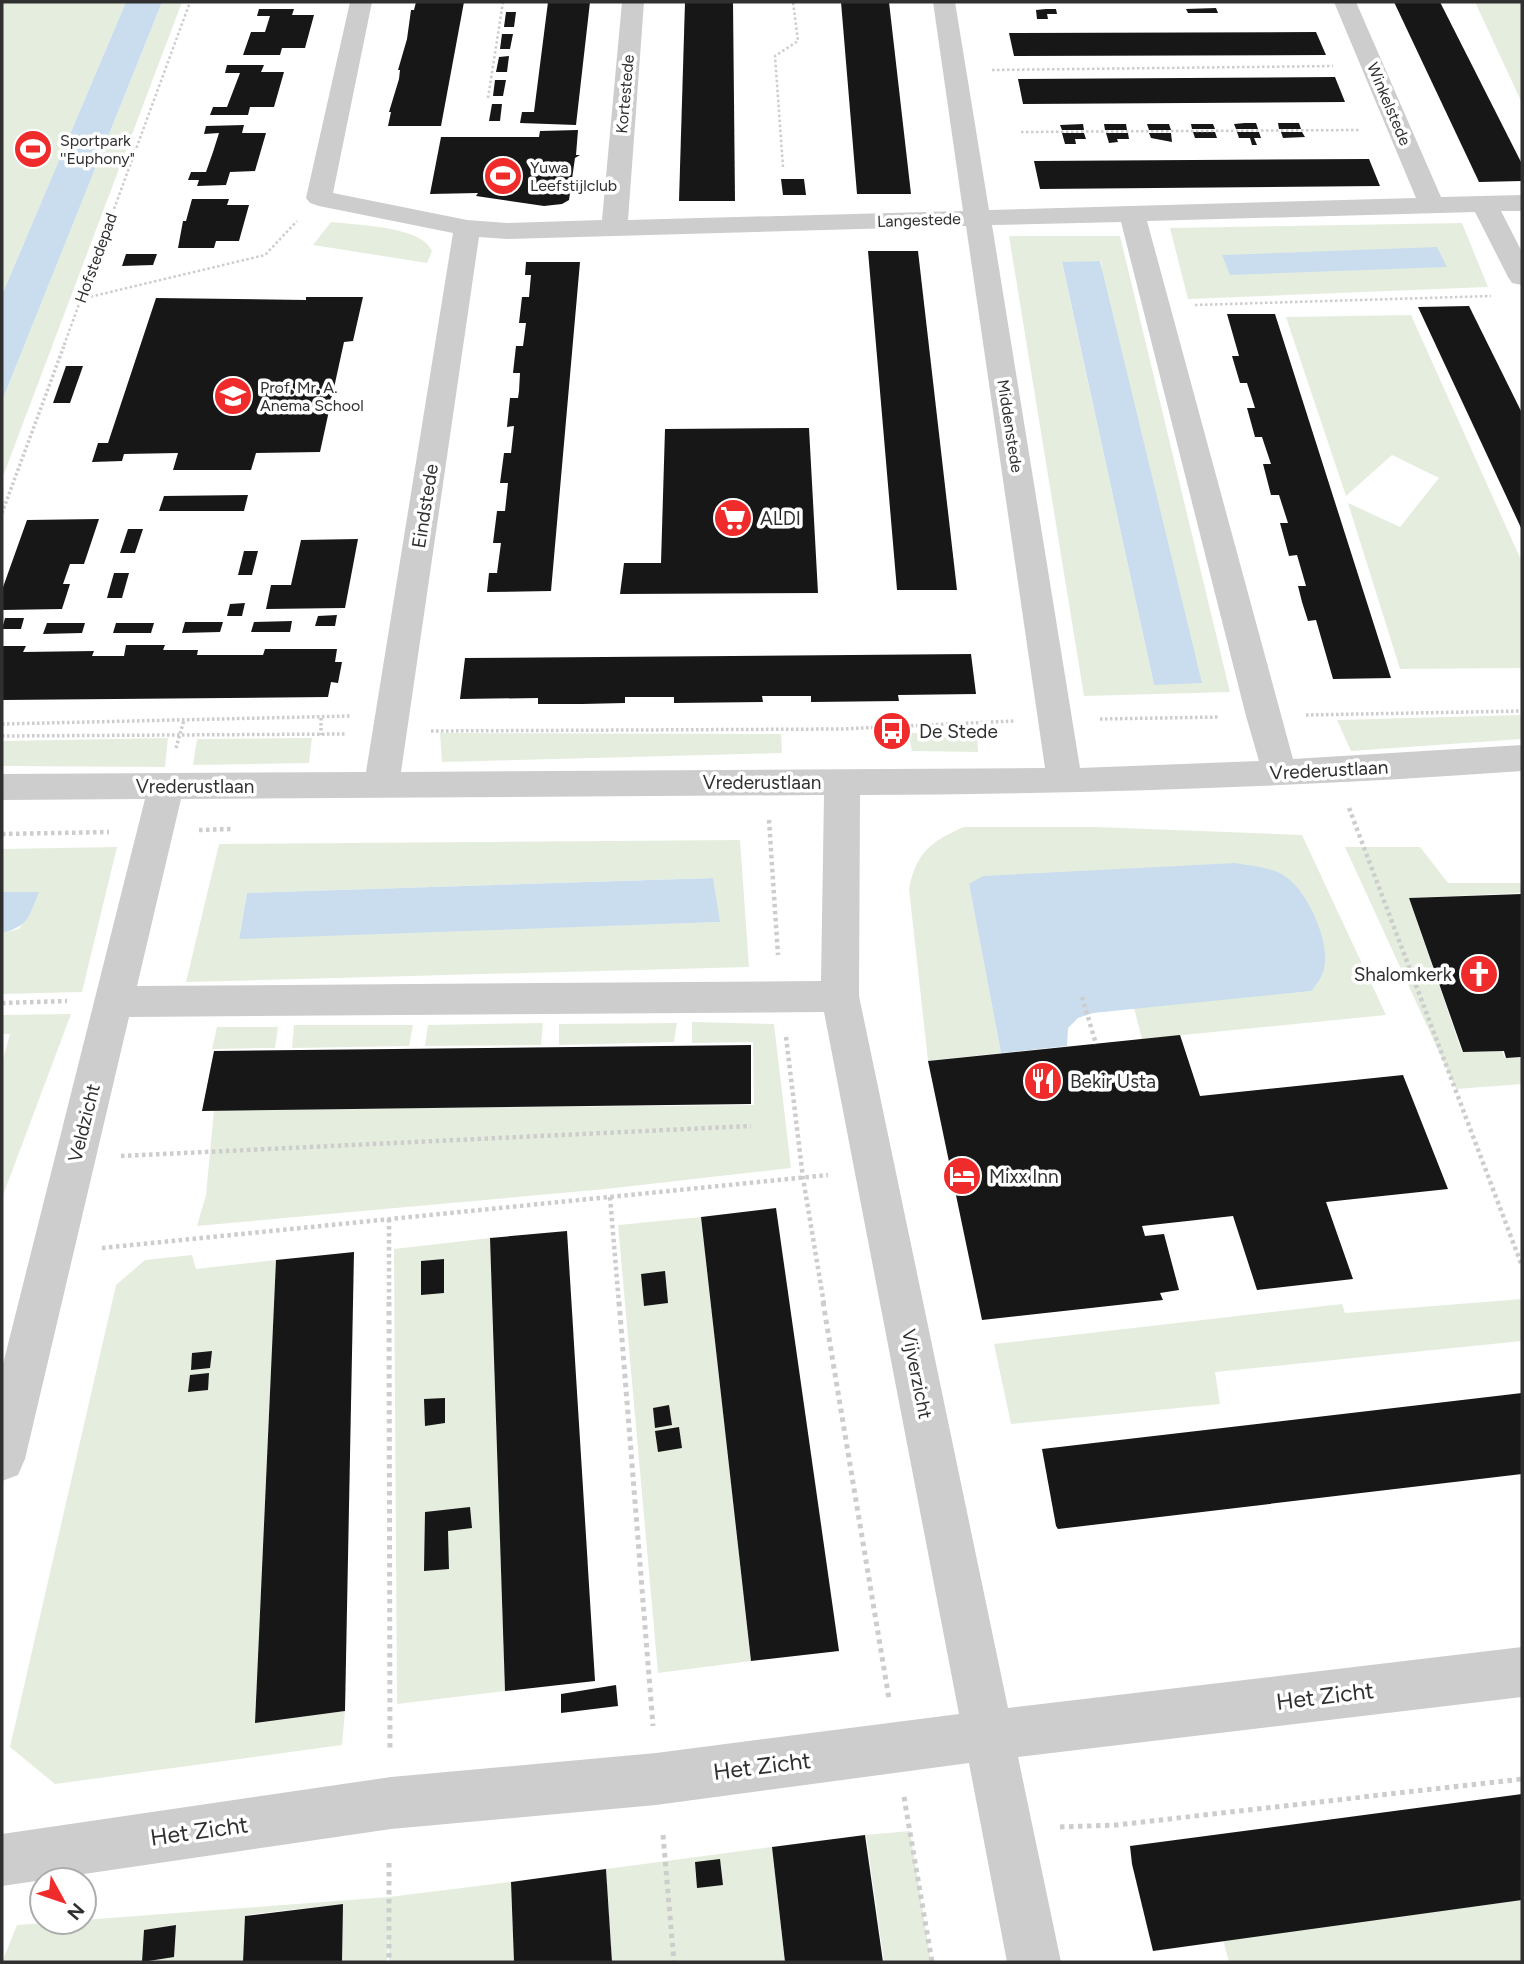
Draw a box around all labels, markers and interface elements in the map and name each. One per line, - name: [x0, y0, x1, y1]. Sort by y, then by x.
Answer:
- street label: Kortestede: [612, 53, 638, 134]
- street label: Winkelstede: [1363, 60, 1415, 149]
- sports icon: Sportpark ''Euphony": [12, 128, 54, 170]
- place label: Sportpark ''Euphony": [60, 131, 135, 168]
- sports icon: Yuwa Leefstijlclub: [482, 155, 524, 197]
- place label: Yuwa Leefstijlclub: [530, 158, 617, 195]
- street label: Langestede: [877, 209, 961, 231]
- street label: Hofstedepad: [71, 210, 121, 306]
- school or university icon: Prof. Mr. A. Anema School: [212, 375, 254, 417]
- place label: Prof. Mr. A. Anema School: [260, 378, 364, 415]
- street label: Middenstede: [993, 378, 1027, 474]
- street label: Eindstede: [407, 462, 443, 550]
- supermarket icon: ALDI: [712, 497, 754, 539]
- place label: ALDI: [760, 507, 801, 530]
- bus stop icon: De Stede: [871, 710, 913, 752]
- place label: De Stede: [919, 720, 998, 743]
- street label: Vrederustlaan: [1269, 755, 1389, 785]
- street label: Vrederustlaan: [703, 771, 821, 794]
- street label: Vrederustlaan: [136, 775, 254, 798]
- church icon: Shalomkerk: [1458, 953, 1500, 995]
- place label: Shalomkerk: [1354, 963, 1453, 986]
- restaurant icon: Bekir Usta: [1022, 1060, 1064, 1102]
- place label: Bekir Usta: [1070, 1070, 1156, 1093]
- street label: Veldzicht: [63, 1081, 105, 1165]
- hotel icon: Mixx Inn: [941, 1155, 983, 1197]
- place label: Mixx Inn: [989, 1165, 1059, 1188]
- street label: Vijverzicht: [897, 1327, 937, 1421]
- street label: Het Zicht: [1275, 1676, 1375, 1716]
- street label: Het Zicht: [712, 1746, 812, 1786]
- street label: Het Zicht: [148, 1810, 250, 1852]
- north arrow: [28, 1866, 98, 1936]
- text: N: [62, 1899, 89, 1925]

